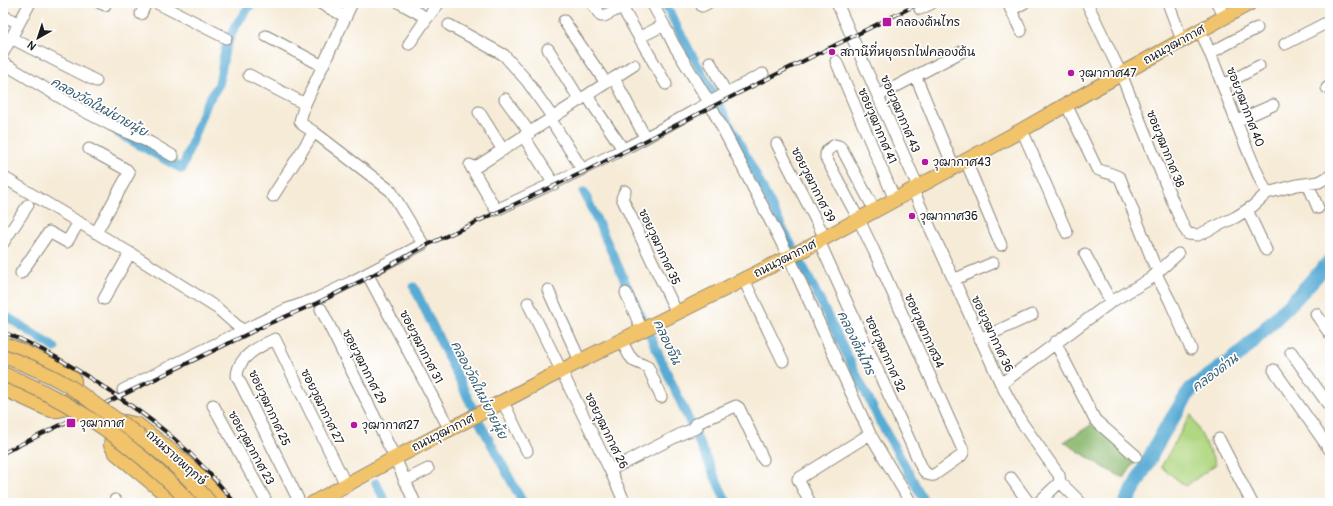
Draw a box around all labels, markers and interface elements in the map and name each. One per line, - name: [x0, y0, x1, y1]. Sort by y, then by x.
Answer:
- place label: คลองต้นไทร: [896, 14, 960, 30]
- marker: คลองต้นไทร: [881, 16, 893, 28]
- north arrow: [18, 18, 58, 58]
- street label: ถนนวุฒากาศ: [1141, 21, 1209, 69]
- text: N: [25, 38, 39, 53]
- place label: สถานีที่หยุดรถไฟคลองต้น: [840, 41, 976, 61]
- marker: สถานีที่หยุดรถไฟคลองต้น: [827, 47, 837, 57]
- street label: ซอยวุฒากาศ 40: [1222, 65, 1267, 149]
- place label: วุฒากาศ47: [1079, 66, 1137, 82]
- marker: วุฒากาศ47: [1066, 68, 1076, 78]
- water label: คลองวัดใหม่ยายนุ้ย: [47, 73, 152, 143]
- street label: ซอยวุฒากาศ 43: [876, 73, 923, 156]
- street label: ซอยวุฒากาศ 41: [853, 86, 900, 167]
- street label: ซอยวุฒากาศ 38: [1142, 108, 1187, 190]
- street label: ซอยวุฒากาศ 39: [787, 145, 838, 225]
- place label: วุฒากาศ43: [933, 155, 991, 171]
- marker: วุฒากาศ43: [920, 157, 930, 167]
- street label: ซอยวุฒากาศ 35: [634, 206, 683, 288]
- place label: วุฒากาศ36: [920, 209, 978, 225]
- marker: วุฒากาศ36: [907, 211, 917, 221]
- street label: ถนนวุฒากาศ: [751, 236, 820, 282]
- street label: ซอยวุฒากาศ34: [900, 291, 947, 371]
- street label: ซอยวุฒากาศ 36: [967, 293, 1016, 375]
- street label: ซอยวุฒากาศ 31: [395, 308, 446, 387]
- water label: คลองต้นไทร: [834, 308, 880, 379]
- street label: ซอยวุฒากาศ 32: [860, 313, 909, 395]
- water label: คลองจีน: [650, 316, 686, 368]
- street label: ซอยวุฒากาศ 29: [338, 327, 389, 407]
- water label: คลองวัดใหม่ยายนุ้ย: [446, 338, 512, 444]
- water label: คลองด่าน: [1188, 349, 1242, 396]
- street label: ซอยวุฒากาศ 25: [244, 367, 293, 449]
- street label: ซอยวุฒากาศ 27: [296, 367, 347, 448]
- street label: ซอยวุฒากาศ 26: [580, 390, 631, 472]
- street label: ซอยวุฒากาศ 23: [224, 408, 278, 488]
- street label: ถนนวุฒากาศ: [409, 410, 478, 456]
- place label: วุฒากาศ: [80, 416, 125, 432]
- marker: วุฒากาศ: [65, 417, 77, 429]
- place label: วุฒากาศ27: [362, 418, 420, 434]
- marker: วุฒากาศ27: [349, 420, 359, 430]
- street label: ถนนราชพฤกษ์: [143, 426, 210, 489]

